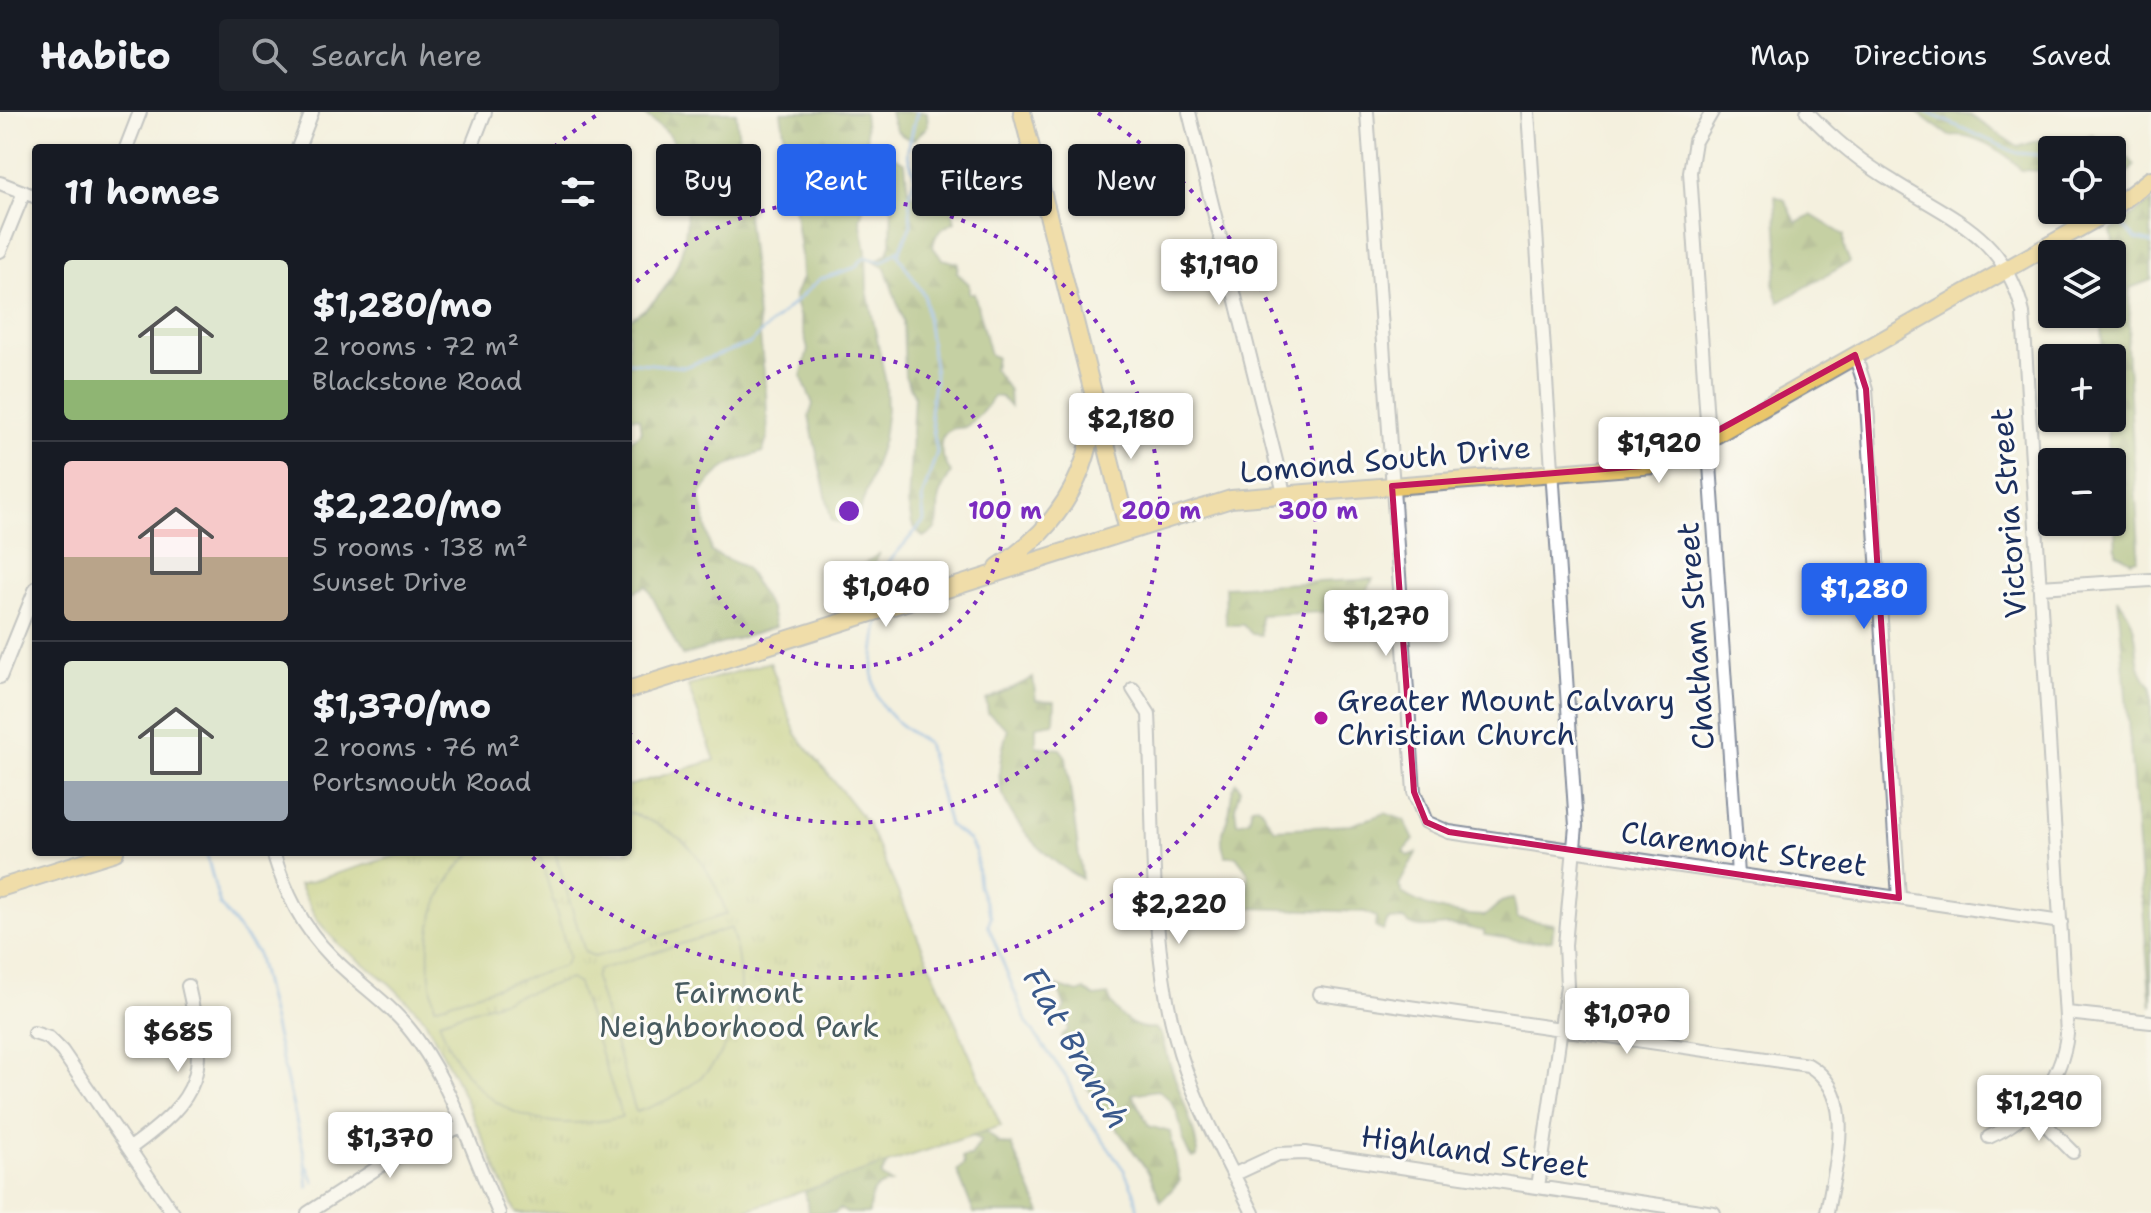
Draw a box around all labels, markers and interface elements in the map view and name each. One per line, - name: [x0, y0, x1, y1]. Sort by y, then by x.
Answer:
- search box: [219, 19, 779, 91]
- text: Habito: [40, 30, 171, 81]
- icon: search: [247, 33, 291, 77]
- text: Search here: [311, 35, 482, 76]
- text: Map: [1750, 36, 1810, 74]
- text: Directions: [1854, 36, 1988, 74]
- text: Saved: [2032, 36, 2111, 74]
- map controls: [2038, 136, 2126, 536]
- button: locate: [2038, 136, 2126, 224]
- chip: Buy: [656, 144, 761, 216]
- chip: Rent: [777, 144, 896, 216]
- chip: Filters: [912, 144, 1052, 216]
- chip: New: [1068, 144, 1185, 216]
- text: 11 homes: [64, 169, 220, 215]
- icon: filters: [556, 170, 600, 214]
- pin: $1,190: [1154, 239, 1284, 307]
- button: layers: [2038, 240, 2126, 328]
- text: $1,190: [1179, 247, 1259, 282]
- text: $1,280/mo: [312, 282, 493, 328]
- icon: home: [128, 292, 224, 388]
- text: 2 rooms · 72 m²: [312, 328, 519, 363]
- button: +: [2038, 344, 2126, 432]
- text: Blackstone Road: [312, 363, 522, 398]
- pin: $2,180: [1066, 393, 1196, 461]
- text: $2,180: [1087, 401, 1175, 436]
- street label: Victoria Street: [1981, 406, 2036, 620]
- pin: $1,920: [1594, 417, 1724, 485]
- text: $1,920: [1616, 425, 1702, 460]
- street label: Lomond South Drive: [1238, 426, 1532, 493]
- button: −: [2038, 448, 2126, 536]
- text: $2,220/mo: [312, 483, 502, 529]
- icon: home: [128, 493, 224, 589]
- text: 100 m: [968, 495, 1042, 527]
- text: 200 m: [1121, 495, 1201, 527]
- text: 300 m: [1278, 495, 1358, 527]
- centre of rings: [835, 497, 863, 525]
- street label: Chatham Street: [1667, 521, 1724, 751]
- text: 5 rooms · 138 m²: [312, 529, 528, 564]
- pin: $1,040: [821, 561, 951, 629]
- pin: $1,280: [1799, 563, 1929, 631]
- text: Sunset Drive: [312, 564, 467, 599]
- text: $1,040: [842, 569, 930, 604]
- text: $1,280: [1820, 571, 1908, 606]
- pin: $1,270: [1321, 590, 1451, 658]
- text: $1,270: [1342, 598, 1430, 633]
- place label: Greater Mount Calvary Christian Church: [1337, 680, 1675, 755]
- text: $1,370/mo: [312, 683, 491, 729]
- icon: home: [128, 693, 224, 789]
- marker: Greater Mount Calvary Christian Church: [1312, 709, 1330, 727]
- text: 2 rooms · 76 m²: [312, 729, 520, 764]
- text: Portsmouth Road: [312, 764, 531, 799]
- street label: Claremont Street: [1618, 811, 1870, 886]
- pin: $2,220: [1114, 878, 1244, 946]
- text: $2,220: [1131, 886, 1227, 921]
- water label: Flat Branch: [1013, 959, 1140, 1136]
- park label: Fairmont Neighborhood Park: [599, 972, 879, 1047]
- pin: $1,070: [1562, 988, 1692, 1056]
- text: $1,070: [1583, 996, 1671, 1031]
- pin: $685: [131, 1006, 225, 1074]
- text: $685: [143, 1014, 213, 1049]
- pin: $1,290: [1974, 1075, 2104, 1143]
- text: $1,290: [1995, 1083, 2083, 1118]
- pin: $1,370: [325, 1112, 455, 1180]
- street label: Highland Street: [1358, 1115, 1592, 1188]
- text: $1,370: [346, 1120, 434, 1155]

